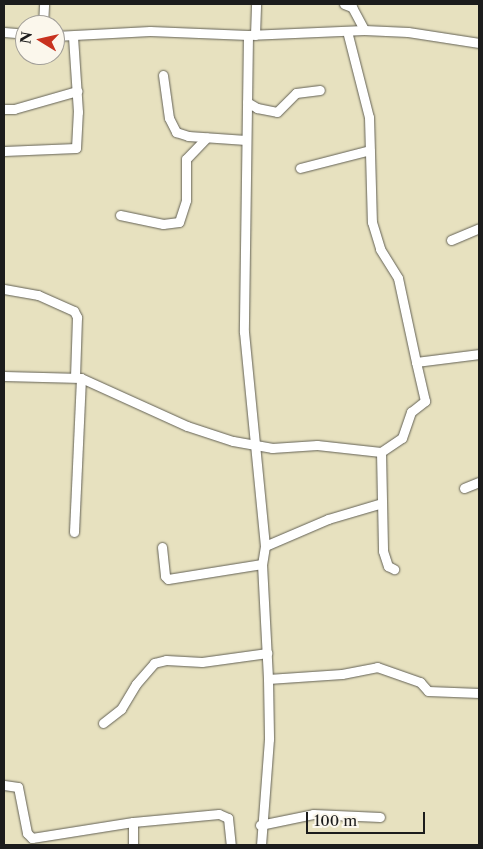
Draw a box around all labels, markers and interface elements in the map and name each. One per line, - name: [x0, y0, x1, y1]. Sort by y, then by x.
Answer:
- north arrow: [15, 15, 65, 65]
- text: N: [16, 30, 36, 45]
- scale bar: [308, 802, 427, 834]
- text: 100 m: [314, 811, 357, 830]

